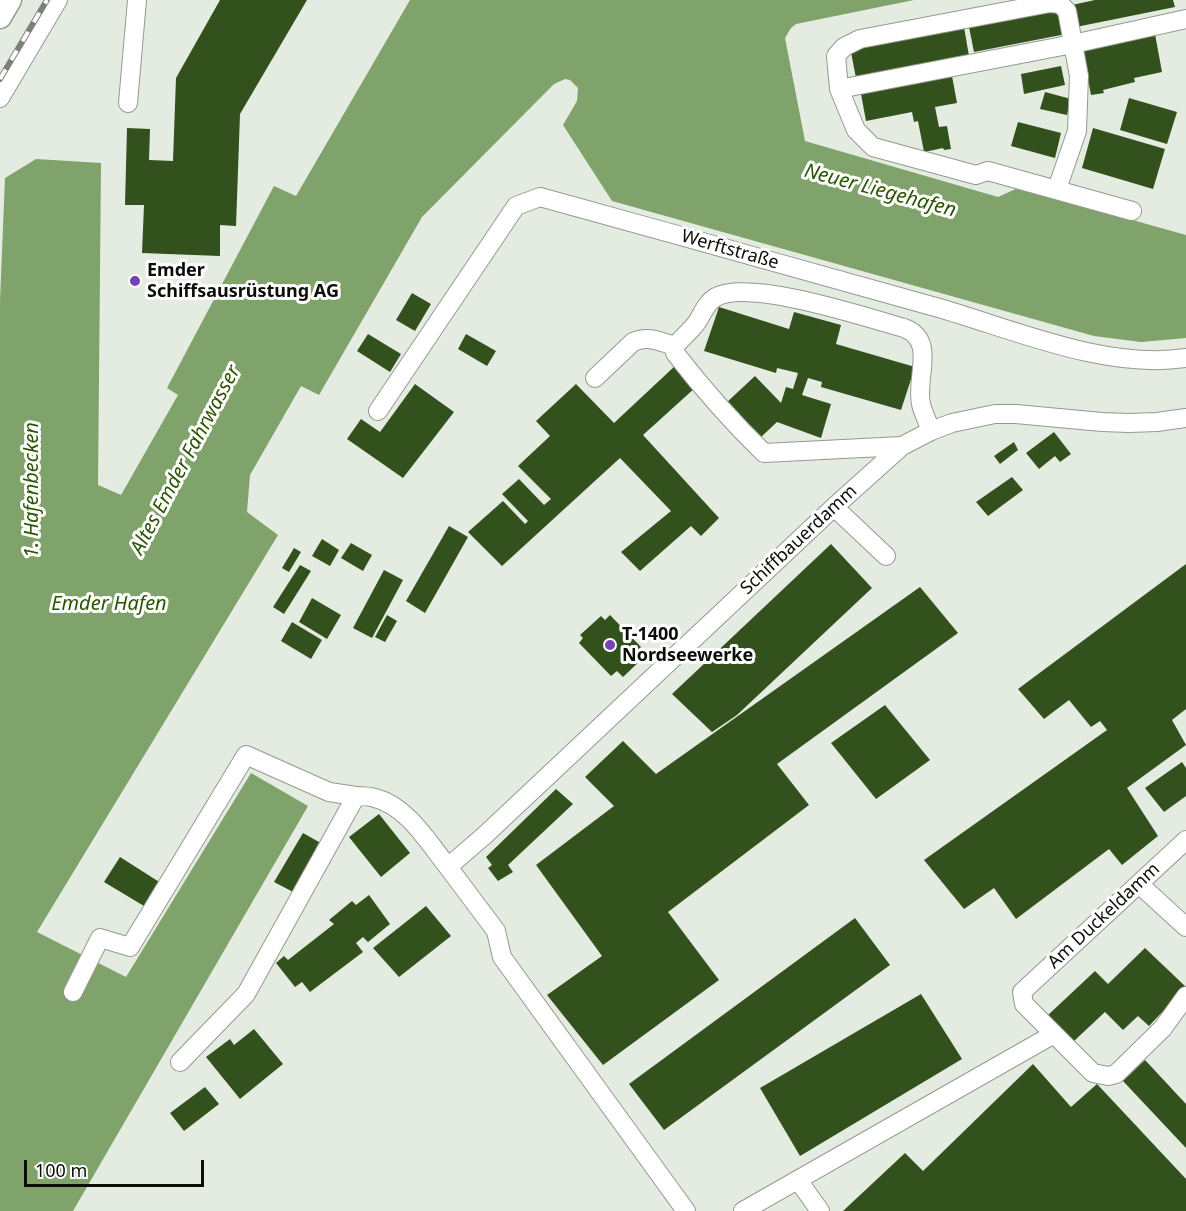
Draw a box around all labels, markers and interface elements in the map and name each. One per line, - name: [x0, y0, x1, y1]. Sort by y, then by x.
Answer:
- water label: Neuer Liegehafen: [802, 159, 958, 223]
- street label: Werftstraße: [679, 226, 781, 274]
- place label: Emder Schiffsausrüstung AG: [147, 260, 339, 302]
- marker: Emder Schiffsausrüstung AG: [128, 274, 142, 288]
- water label: Altes Emder Fahrwasser: [126, 361, 246, 559]
- water label: 1. Hafenbecken: [20, 422, 44, 558]
- street label: Schiffbauerdamm: [736, 481, 862, 599]
- water label: Emder Hafen: [51, 592, 167, 616]
- place label: T-1400 Nordseewerke: [622, 624, 753, 666]
- marker: T-1400 Nordseewerke: [603, 638, 617, 652]
- street label: Am Duckeldamm: [1044, 859, 1164, 973]
- scale bar: [27, 1148, 207, 1186]
- text: 100 m: [35, 1158, 87, 1182]

